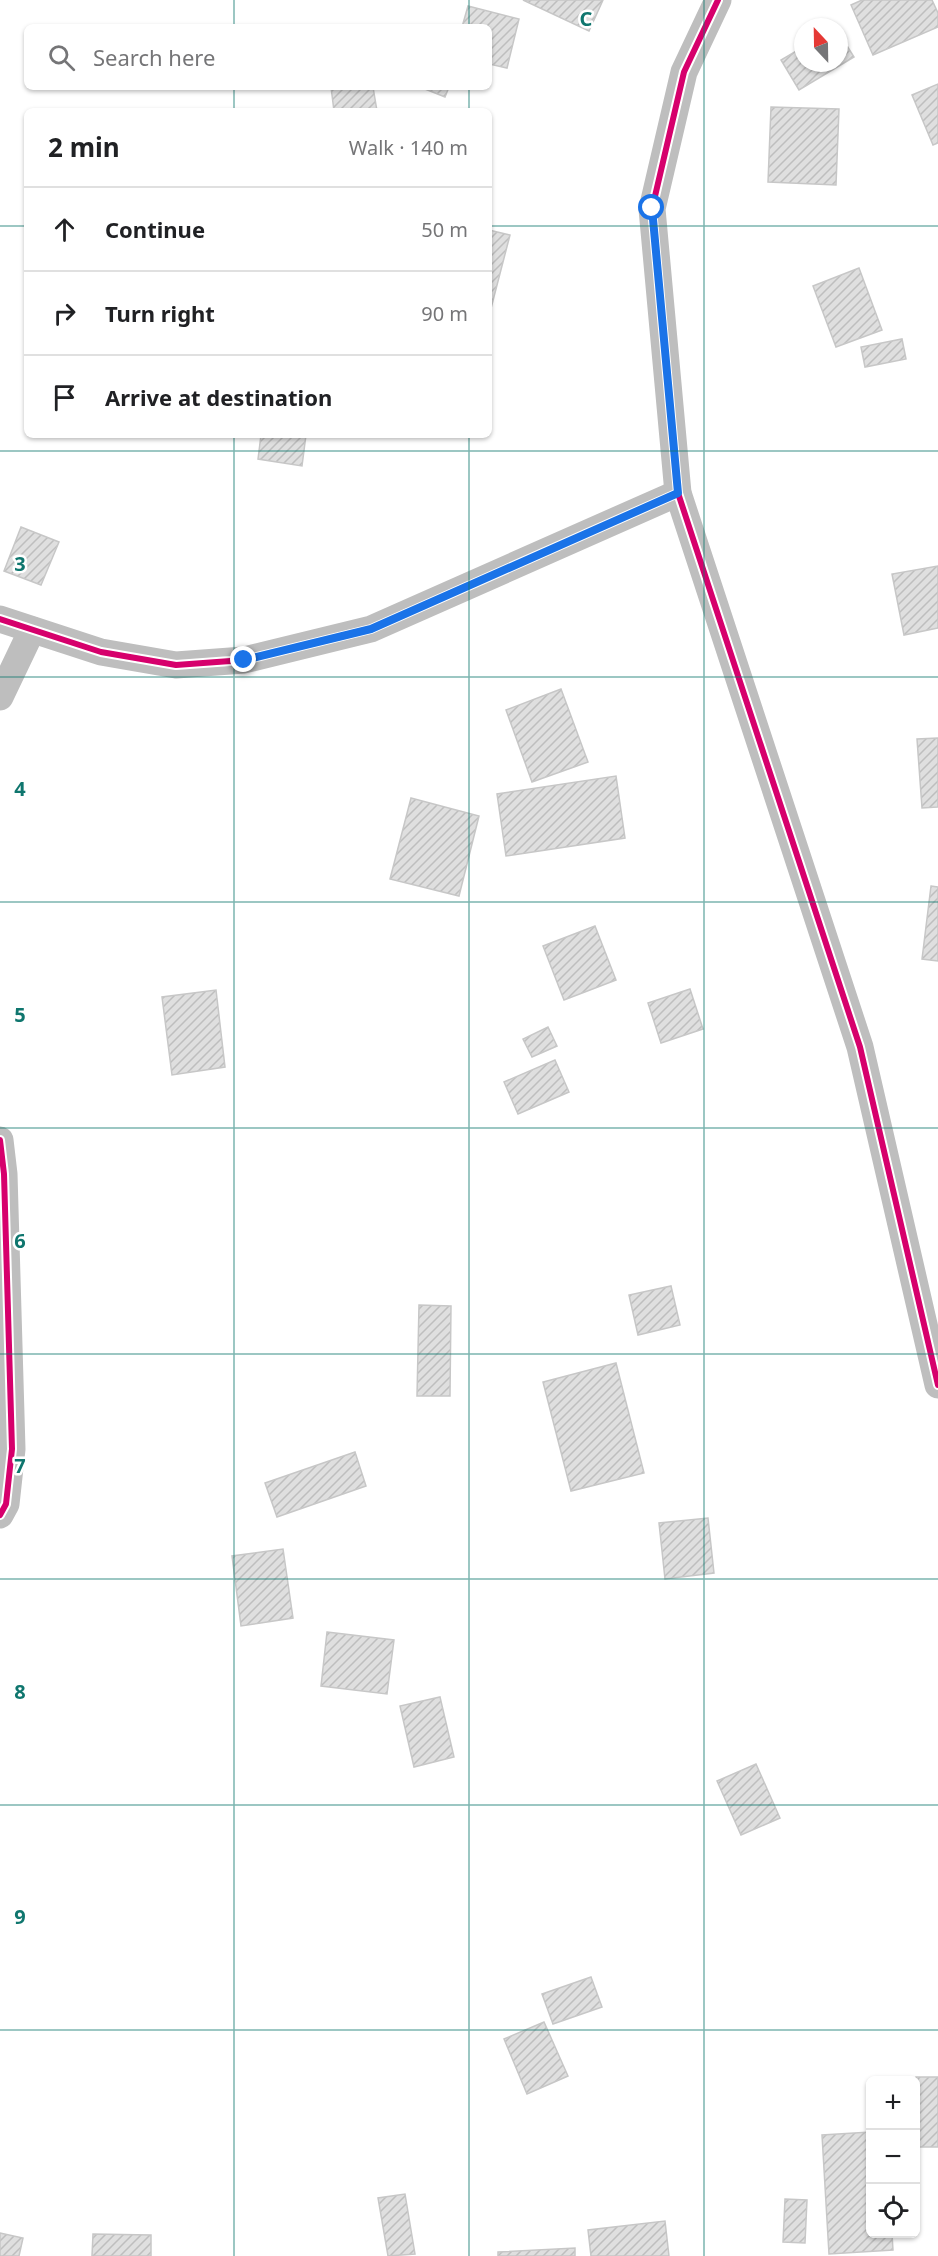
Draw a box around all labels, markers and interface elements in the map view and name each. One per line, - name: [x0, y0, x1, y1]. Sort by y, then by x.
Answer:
- text: C: [580, 5, 593, 32]
- north arrow: [794, 18, 848, 72]
- search box: [24, 24, 492, 90]
- icon: search: [45, 41, 78, 74]
- text: Search here: [93, 42, 215, 72]
- text: 2 min: [48, 129, 120, 165]
- text: Walk · 140 m: [349, 134, 468, 161]
- route start: [638, 194, 664, 220]
- icon: ahead: [48, 213, 81, 246]
- text: Continue: [105, 214, 205, 244]
- text: 50 m: [421, 216, 468, 243]
- icon: right: [48, 297, 81, 330]
- text: Turn right: [105, 298, 215, 328]
- text: 90 m: [421, 300, 468, 327]
- icon: arrive: [48, 381, 81, 414]
- text: Arrive at destination: [105, 382, 332, 412]
- text: 3: [14, 550, 26, 577]
- route end: [230, 646, 256, 672]
- text: 4: [14, 775, 26, 802]
- text: 5: [14, 1001, 26, 1028]
- text: 6: [14, 1227, 26, 1254]
- text: 7: [14, 1452, 26, 1479]
- text: 8: [14, 1678, 26, 1705]
- text: 9: [14, 1903, 26, 1930]
- map controls: [866, 2076, 920, 2238]
- button: +: [866, 2076, 920, 2130]
- button: −: [866, 2130, 920, 2184]
- button: locate: [866, 2184, 920, 2238]

